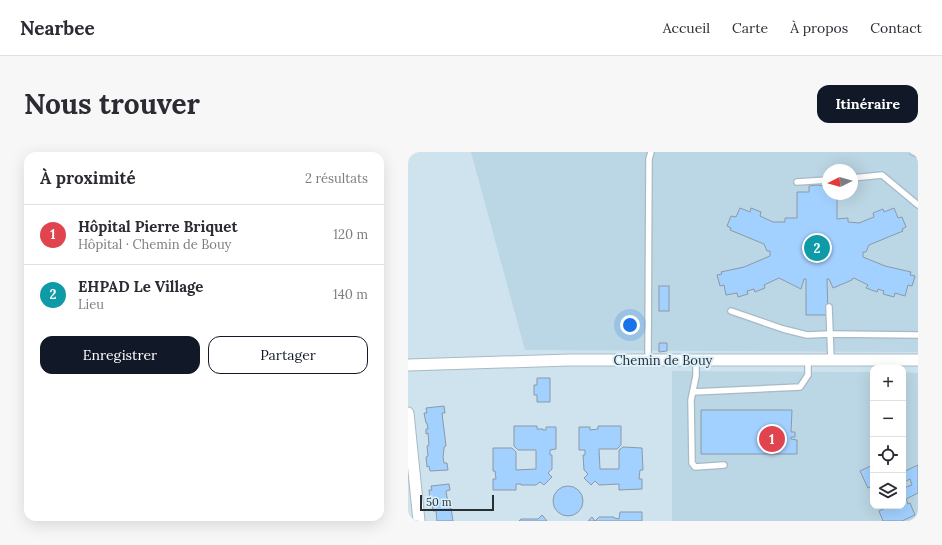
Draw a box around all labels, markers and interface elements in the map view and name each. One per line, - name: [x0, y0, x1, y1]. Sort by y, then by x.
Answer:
- text: Nearbee: [20, 16, 95, 40]
- text: Accueil: [663, 19, 710, 37]
- text: Carte: [732, 19, 768, 37]
- text: À propos: [790, 19, 848, 37]
- text: Contact: [870, 19, 922, 37]
- button: Itinéraire: [817, 85, 918, 123]
- text: Nous trouver: [24, 86, 200, 122]
- north arrow: [822, 164, 858, 200]
- text: À proximité: [40, 167, 136, 189]
- text: 2 résultats: [305, 170, 368, 187]
- text: Hôpital Pierre Briquet: [78, 217, 238, 236]
- text: 1: [50, 226, 56, 243]
- text: 120 m: [333, 226, 368, 243]
- pin: 2: [804, 233, 830, 263]
- text: Hôpital · Chemin de Bouy: [78, 236, 231, 253]
- text: EHPAD Le Village: [78, 277, 203, 296]
- text: 2: [50, 286, 56, 303]
- text: 140 m: [333, 286, 368, 303]
- text: Lieu: [78, 296, 104, 313]
- your location: [620, 315, 640, 335]
- button: Enregistrer: [40, 336, 200, 374]
- button: Partager: [208, 336, 368, 374]
- street label: Chemin de Bouy: [614, 352, 713, 369]
- map controls: [870, 365, 906, 509]
- button: +: [870, 365, 906, 401]
- button: −: [870, 401, 906, 437]
- pin: 1: [759, 424, 785, 454]
- button: locate: [870, 437, 906, 473]
- button: layers: [870, 473, 906, 509]
- scale bar: [420, 493, 494, 512]
- text: 50 m: [426, 495, 452, 509]

